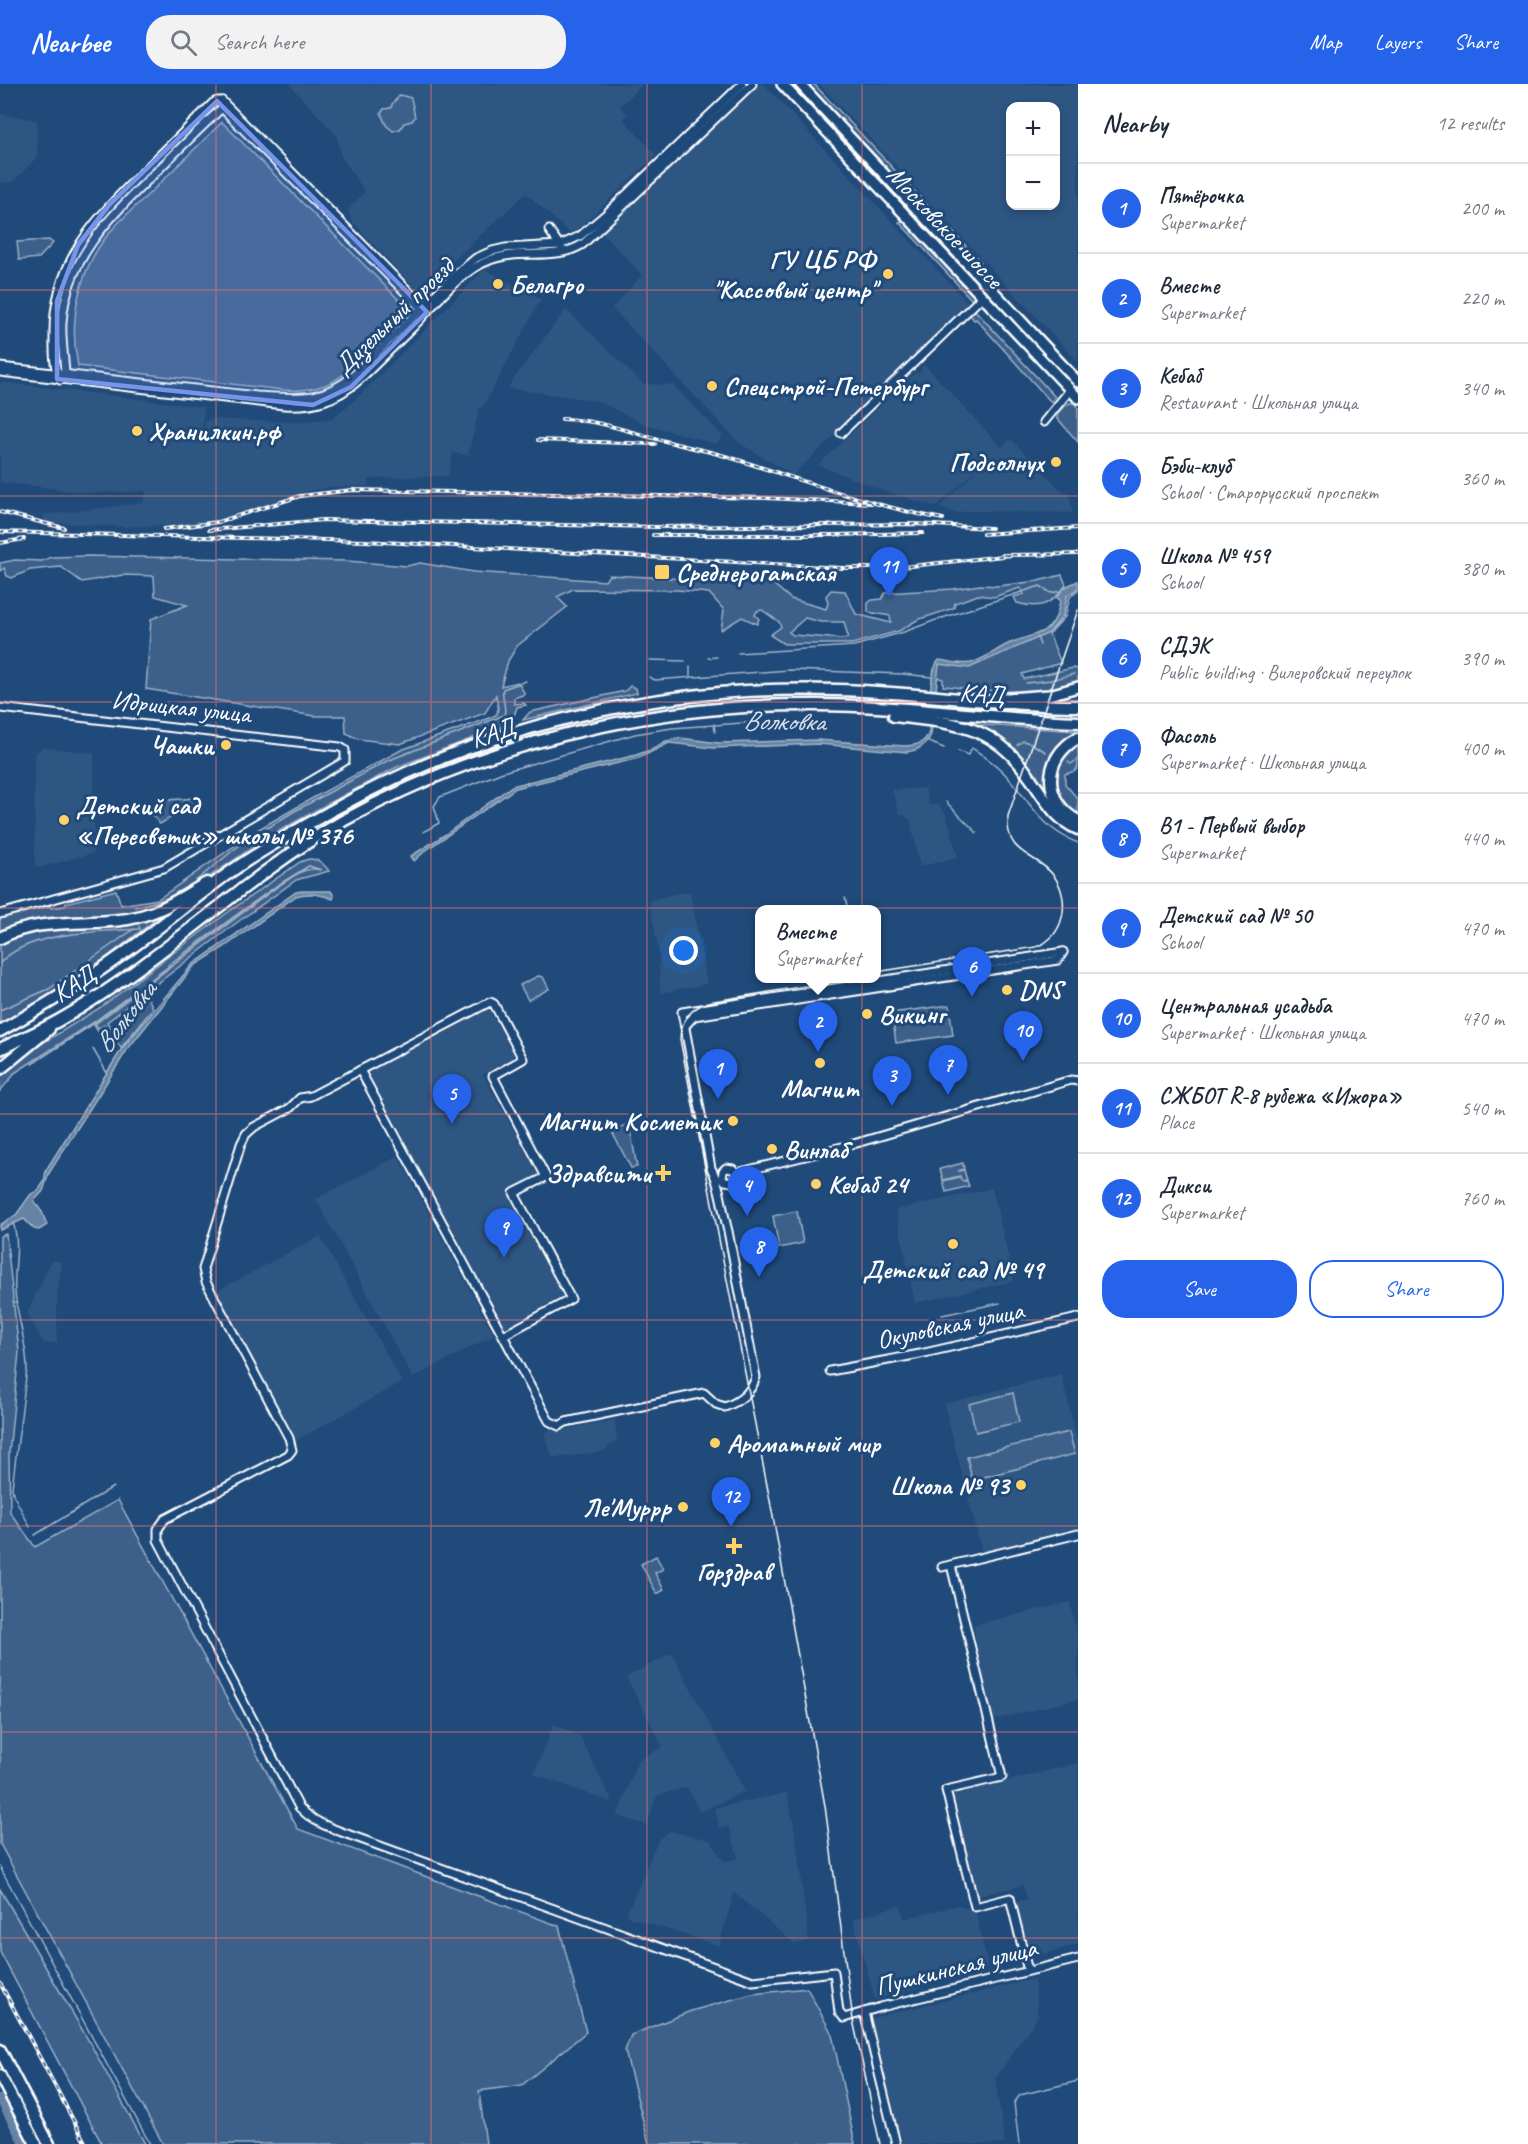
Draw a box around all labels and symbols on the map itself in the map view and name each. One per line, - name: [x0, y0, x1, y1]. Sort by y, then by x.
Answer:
- street label: Московское шоссе: [880, 159, 1011, 297]
- place label: ГУ ЦБ РФ "Кассовый центр": [713, 243, 882, 306]
- street label: Дизельный проезд: [327, 248, 464, 382]
- marker: ГУ ЦБ РФ "Кассовый центр": [881, 267, 895, 281]
- place label: Белагро: [510, 268, 585, 301]
- marker: Белагро: [491, 277, 505, 291]
- place label: Спецстрой-Петербург: [724, 370, 931, 403]
- marker: Спецстрой-Петербург: [705, 379, 719, 393]
- place label: Хранилкин.рф: [149, 415, 282, 448]
- marker: Хранилкин.рф: [130, 424, 144, 438]
- place label: Подсолнух: [949, 446, 1046, 479]
- marker: Подсолнух: [1049, 455, 1063, 469]
- pin: 11: [870, 548, 908, 597]
- place label: Среднерогатская: [676, 556, 837, 589]
- marker: Среднерогатская: [653, 563, 671, 581]
- street label: КАД: [958, 676, 1007, 712]
- street label: Идрицкая улица: [110, 683, 254, 731]
- water label: Волковка: [743, 703, 828, 739]
- street label: КАД: [467, 710, 521, 756]
- place label: Чашки: [149, 729, 215, 762]
- marker: Чашки: [219, 738, 233, 752]
- place label: Детский сад «Пересветик» школы № 376: [76, 789, 354, 852]
- marker: Детский сад «Пересветик» школы № 376: [57, 813, 71, 827]
- your location: [669, 936, 698, 965]
- pin: 6: [952, 948, 992, 997]
- street label: КАД: [46, 957, 103, 1010]
- water label: Волковка: [86, 972, 165, 1060]
- place label: DNS: [1019, 974, 1066, 1007]
- marker: DNS: [1000, 983, 1014, 997]
- place label: Викинг: [879, 998, 948, 1031]
- pin: 2: [798, 1002, 838, 1052]
- marker: Викинг: [860, 1007, 874, 1021]
- pin: 10: [1004, 1012, 1042, 1061]
- pin: 7: [928, 1046, 968, 1095]
- pin: 1: [698, 1050, 738, 1099]
- marker: Магнит: [813, 1056, 827, 1070]
- pin: 3: [872, 1056, 912, 1106]
- place label: Магнит: [781, 1072, 860, 1105]
- pin: 5: [432, 1074, 472, 1124]
- place label: Магнит Косметик: [539, 1105, 724, 1138]
- marker: Магнит Косметик: [726, 1114, 740, 1128]
- place label: Винлаб: [784, 1133, 853, 1166]
- marker: Винлаб: [765, 1142, 779, 1156]
- place label: Здравсити: [546, 1157, 654, 1190]
- marker: Здравсити: [656, 1166, 670, 1180]
- pin: 4: [728, 1166, 766, 1216]
- place label: Кебаб 24: [828, 1168, 911, 1201]
- marker: Кебаб 24: [809, 1177, 823, 1191]
- pin: 9: [484, 1208, 524, 1258]
- pin: 8: [740, 1228, 778, 1277]
- marker: Детский сад № 49: [946, 1237, 960, 1251]
- place label: Детский сад № 49: [863, 1253, 1046, 1286]
- street label: Окуловская улица: [873, 1293, 1028, 1357]
- place label: Ароматный мир: [727, 1427, 883, 1460]
- marker: Ароматный мир: [708, 1436, 722, 1450]
- place label: Школа № 93: [890, 1469, 1011, 1502]
- pin: 12: [712, 1478, 750, 1527]
- marker: Школа № 93: [1014, 1478, 1028, 1492]
- place label: Ле'Муррр: [583, 1491, 673, 1524]
- marker: Ле'Муррр: [676, 1500, 690, 1514]
- marker: Горздрав: [727, 1539, 741, 1553]
- place label: Горздрав: [697, 1555, 776, 1588]
- street label: Пушкинская улица: [872, 1931, 1042, 2003]

